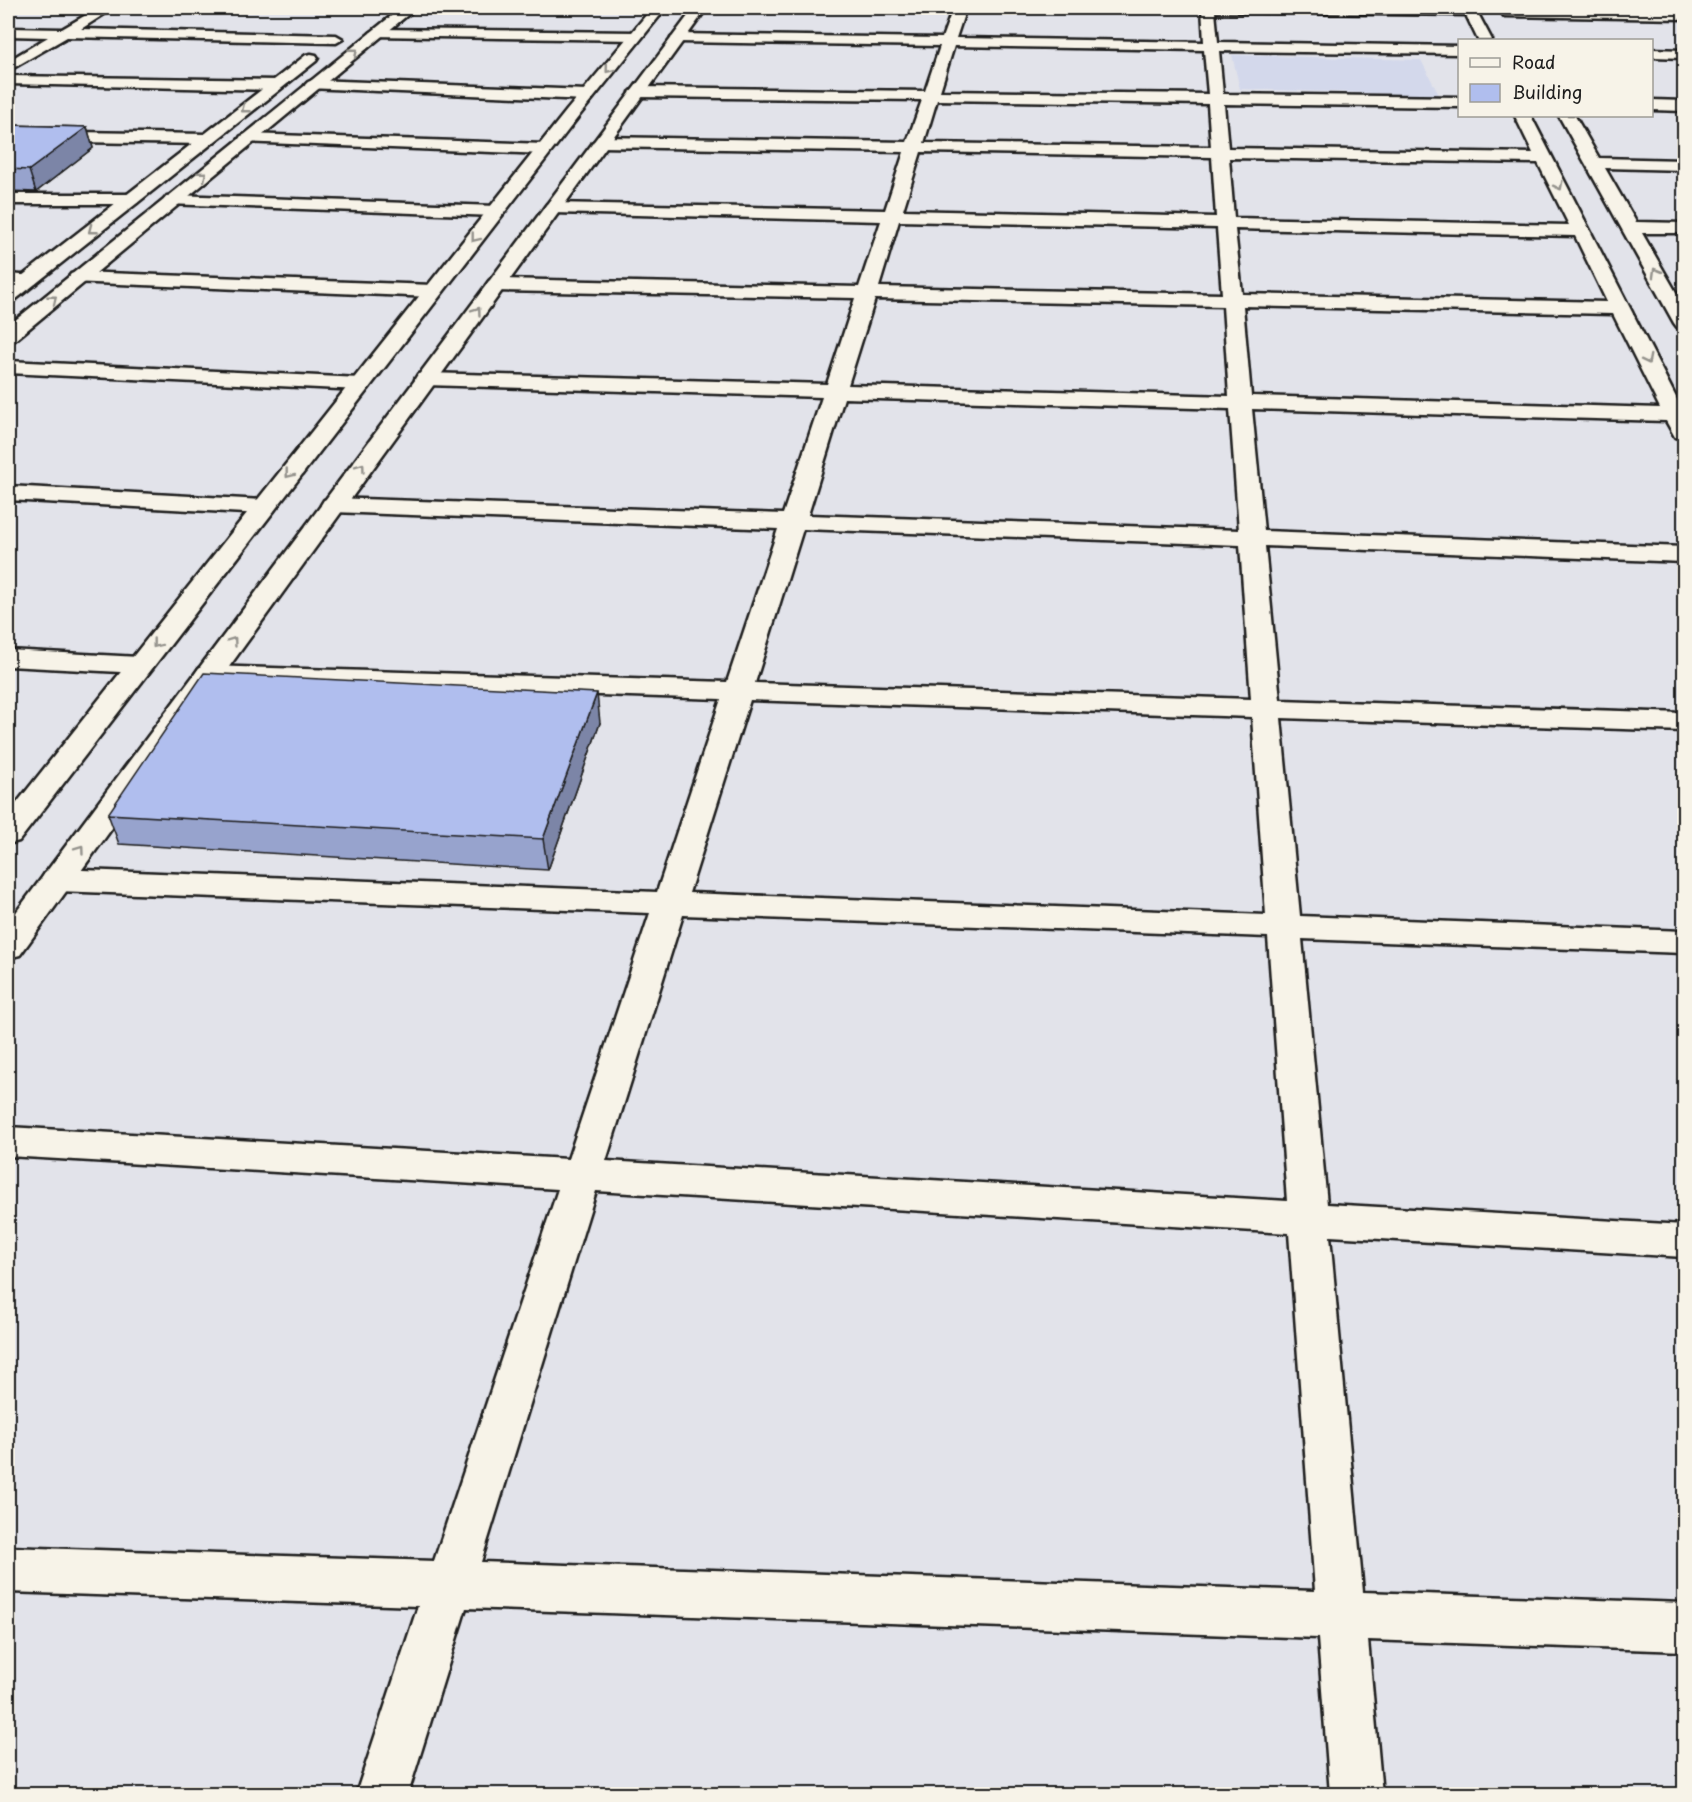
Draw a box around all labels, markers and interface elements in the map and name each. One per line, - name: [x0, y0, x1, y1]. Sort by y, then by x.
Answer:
- legend: [1458, 39, 1653, 117]
- one-way arrow: [348, 48, 359, 59]
- text: Road: [1512, 48, 1556, 75]
- one-way arrow: [605, 62, 616, 73]
- text: Building: [1512, 78, 1582, 105]
- one-way arrow: [241, 102, 252, 113]
- one-way arrow: [196, 171, 207, 182]
- one-way arrow: [1552, 180, 1563, 191]
- one-way arrow: [88, 222, 99, 233]
- one-way arrow: [471, 231, 482, 242]
- one-way arrow: [1651, 268, 1663, 278]
- one-way arrow: [46, 295, 57, 306]
- one-way arrow: [470, 306, 481, 317]
- one-way arrow: [1640, 354, 1651, 365]
- one-way arrow: [354, 463, 365, 474]
- one-way arrow: [286, 467, 297, 478]
- one-way arrow: [153, 637, 164, 648]
- one-way arrow: [226, 637, 237, 648]
- one-way arrow: [73, 844, 84, 855]

